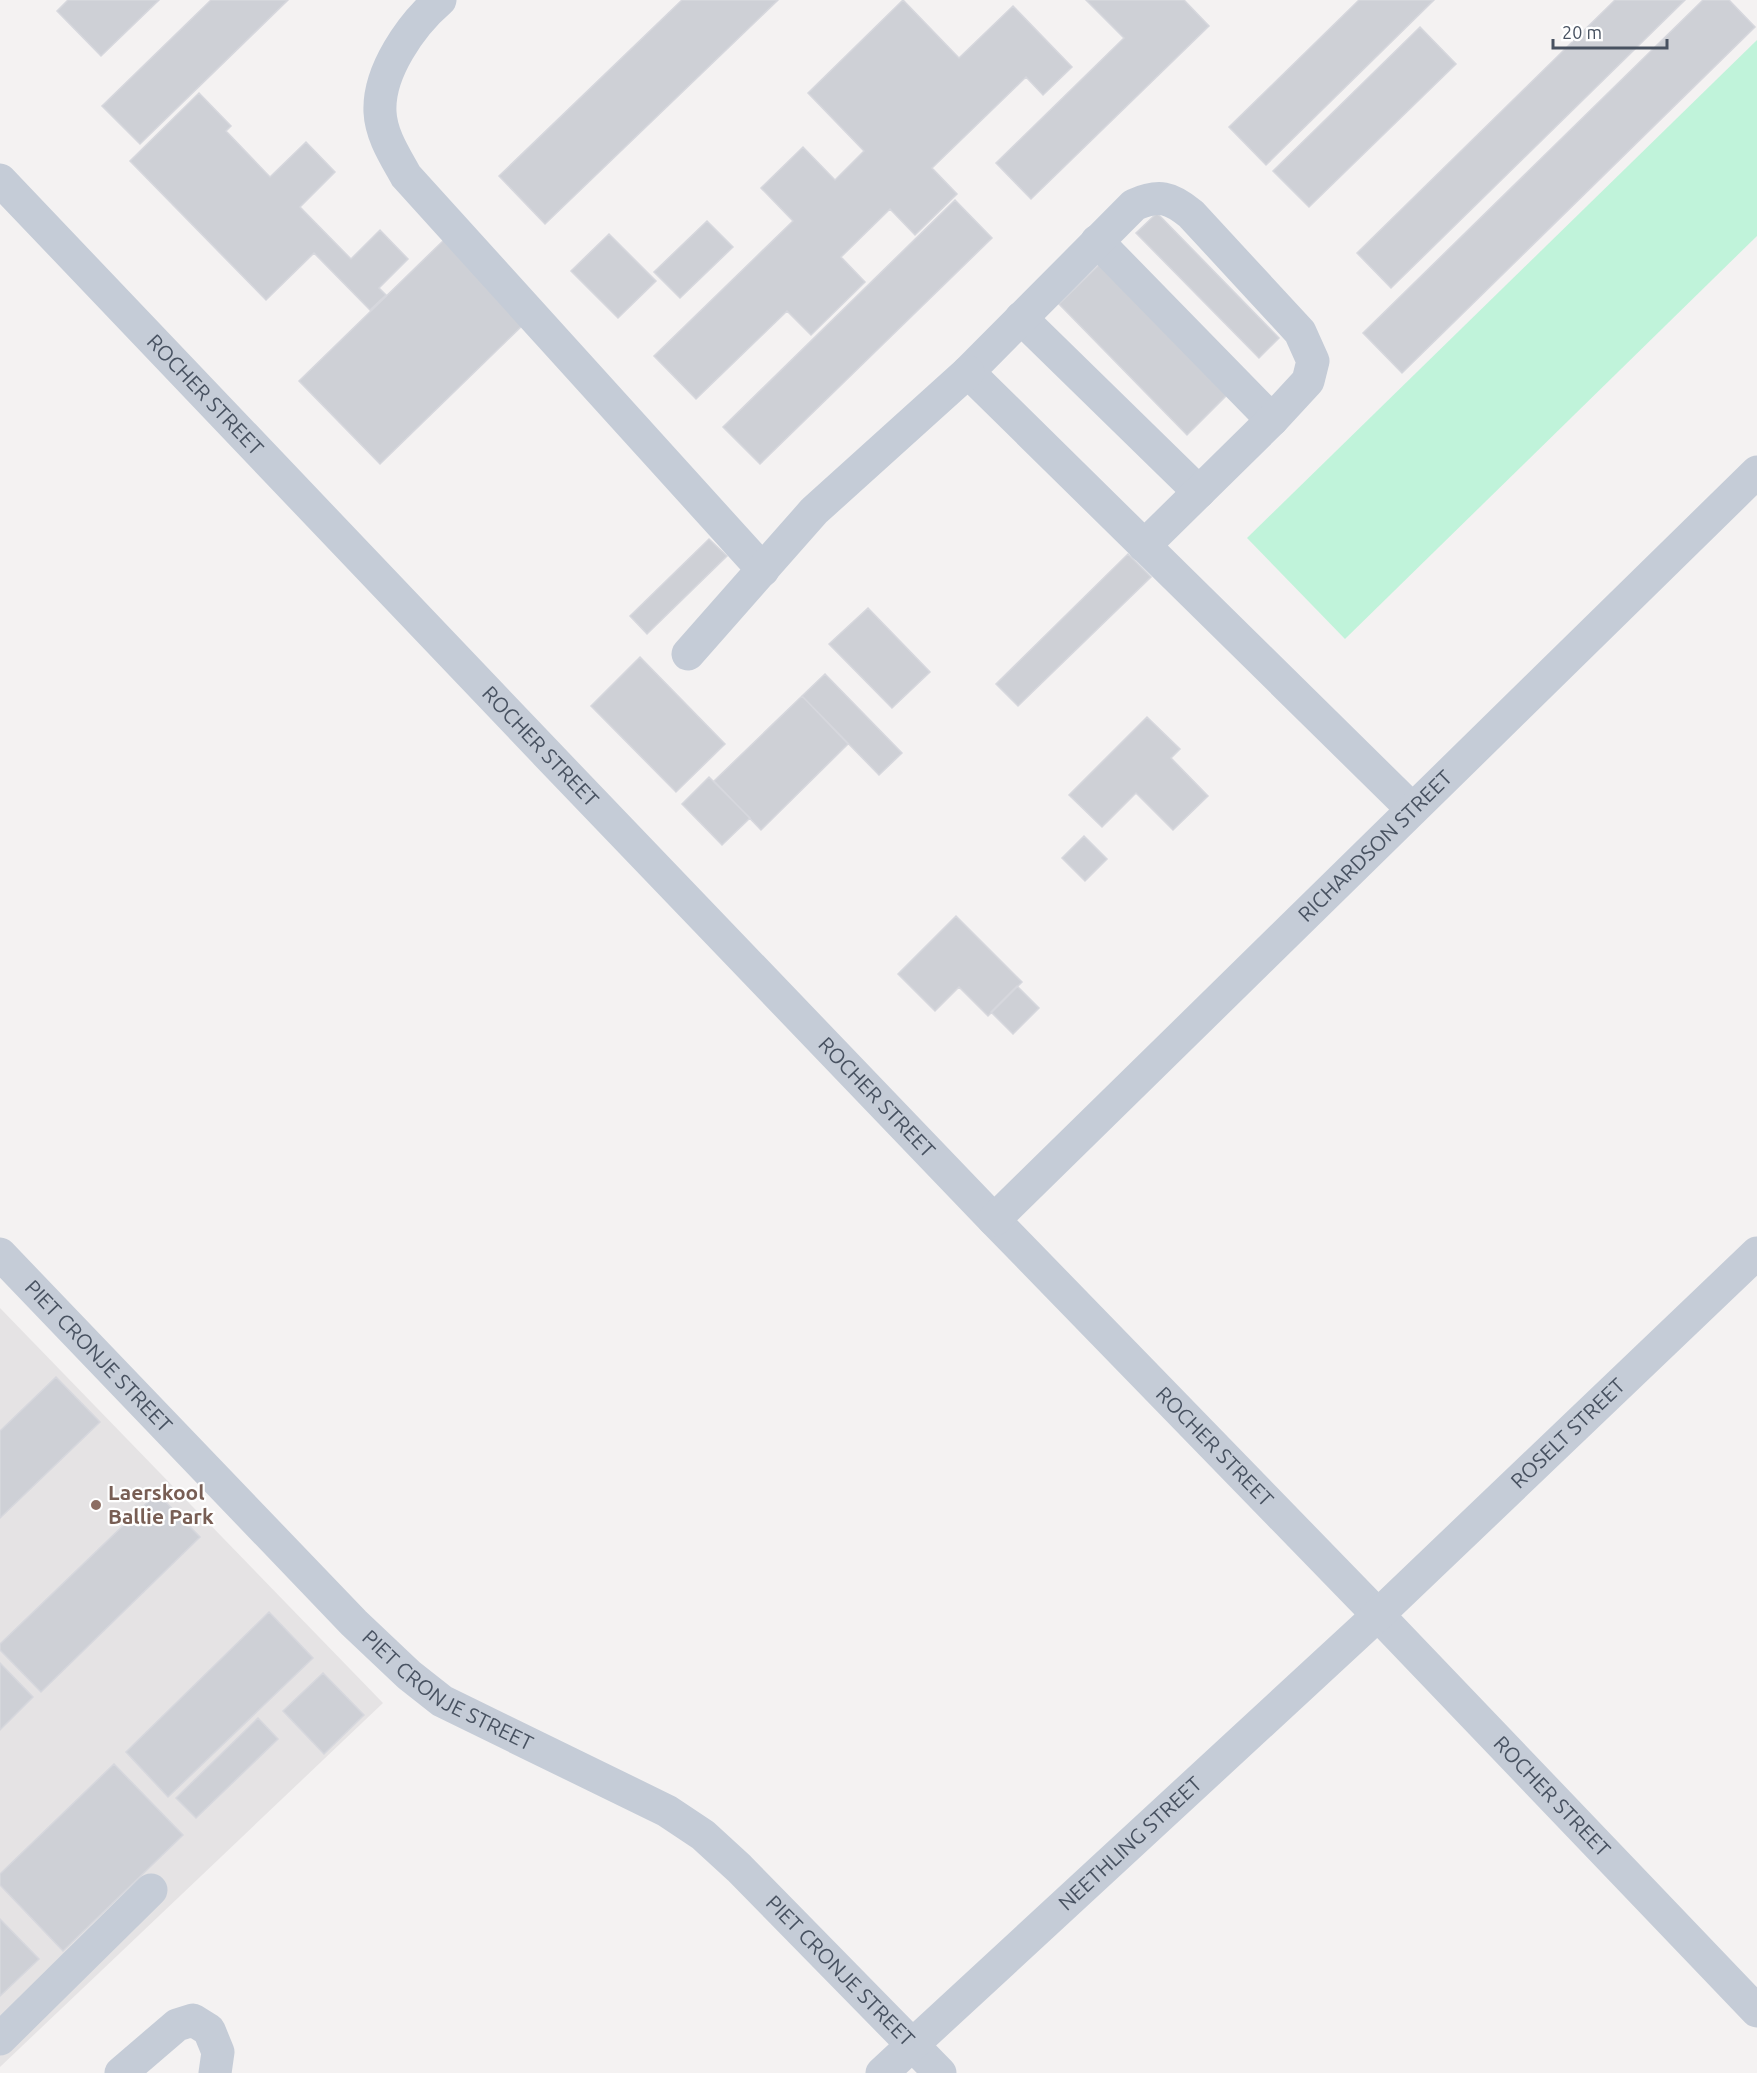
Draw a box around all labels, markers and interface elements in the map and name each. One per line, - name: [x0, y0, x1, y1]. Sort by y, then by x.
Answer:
- scale bar: [1553, 12, 1667, 50]
- text: 20 m: [1562, 22, 1602, 42]
- street label: ROCHER STREET: [143, 329, 269, 460]
- street label: ROCHER STREET: [478, 681, 604, 812]
- street label: RICHARDSON STREET: [1293, 765, 1457, 926]
- street label: ROCHER STREET: [814, 1032, 941, 1162]
- street label: PIET CRONJE STREET: [21, 1275, 178, 1437]
- street label: ROSELT STREET: [1506, 1373, 1630, 1493]
- street label: ROCHER STREET: [1152, 1381, 1279, 1511]
- place label: Laerskool Ballie Park: [108, 1480, 214, 1528]
- marker: Laerskool Ballie Park: [89, 1498, 103, 1512]
- street label: PIET CRONJE STREET: [358, 1625, 538, 1755]
- street label: ROCHER STREET: [1489, 1731, 1616, 1861]
- street label: NEETHLING STREET: [1053, 1771, 1206, 1915]
- street label: PIET CRONJE STREET: [762, 1890, 920, 2051]

